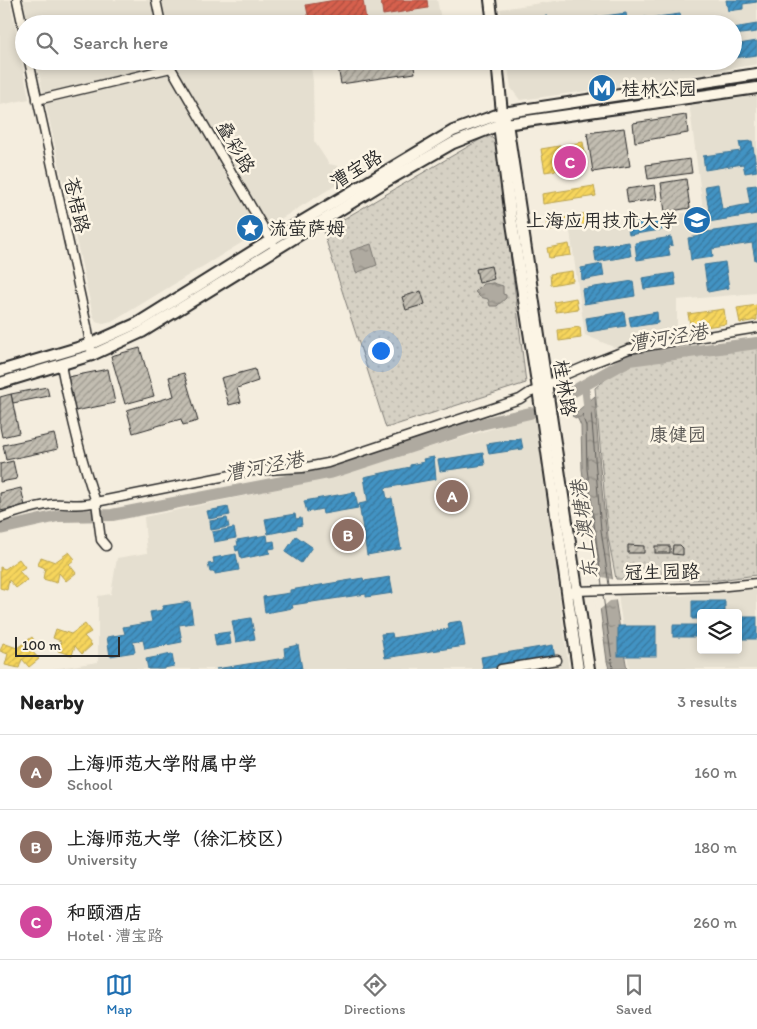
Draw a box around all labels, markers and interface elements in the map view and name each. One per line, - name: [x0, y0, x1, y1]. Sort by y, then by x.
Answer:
- search box: [15, 15, 742, 70]
- icon: search: [33, 29, 61, 57]
- text: Search here: [73, 31, 168, 54]
- metro station icon: 桂林公园: [587, 73, 617, 103]
- place label: 桂林公园: [621, 77, 697, 100]
- street label: 叠彩路: [212, 117, 260, 177]
- pin: C: [554, 143, 586, 181]
- street label: 漕宝路: [326, 144, 386, 194]
- street label: 苍梧路: [59, 175, 95, 235]
- school or university icon: 上海应用技术大学: [682, 205, 712, 235]
- place label: 上海应用技术大学: [526, 209, 678, 232]
- place icon: 流萤萨姆: [235, 213, 265, 243]
- place label: 流萤萨姆: [269, 217, 345, 240]
- water label: 漕河泾港: [627, 319, 711, 355]
- your location: [368, 338, 394, 364]
- street label: 桂林路: [549, 358, 581, 418]
- park label: 康健园: [649, 423, 707, 446]
- water label: 漕河泾港: [222, 446, 308, 485]
- pin: A: [436, 477, 468, 515]
- water label: 东上澳塘港: [566, 477, 602, 581]
- pin: B: [332, 516, 364, 554]
- street label: 冠生园路: [624, 560, 700, 584]
- map controls: [697, 609, 742, 654]
- button: layers: [697, 609, 742, 654]
- scale bar: [15, 634, 120, 657]
- text: 100 m: [22, 637, 61, 654]
- text: Nearby: [20, 689, 84, 714]
- text: 3 results: [677, 692, 737, 711]
- text: 上海师范大学附属中学: [67, 752, 257, 775]
- text: A: [31, 763, 41, 782]
- text: 160 m: [694, 763, 737, 782]
- text: School: [67, 775, 113, 794]
- text: 上海师范大学（徐汇校区）: [67, 827, 295, 850]
- text: B: [31, 838, 41, 857]
- text: 180 m: [694, 838, 737, 857]
- text: University: [67, 850, 137, 869]
- text: 和颐酒店: [67, 901, 143, 924]
- text: C: [31, 913, 41, 932]
- text: 260 m: [693, 913, 737, 932]
- text: Hotel · 漕宝路: [67, 926, 163, 945]
- tab: Map: [105, 971, 133, 1018]
- tab: Directions: [344, 971, 405, 1018]
- tab: Saved: [616, 971, 652, 1018]

